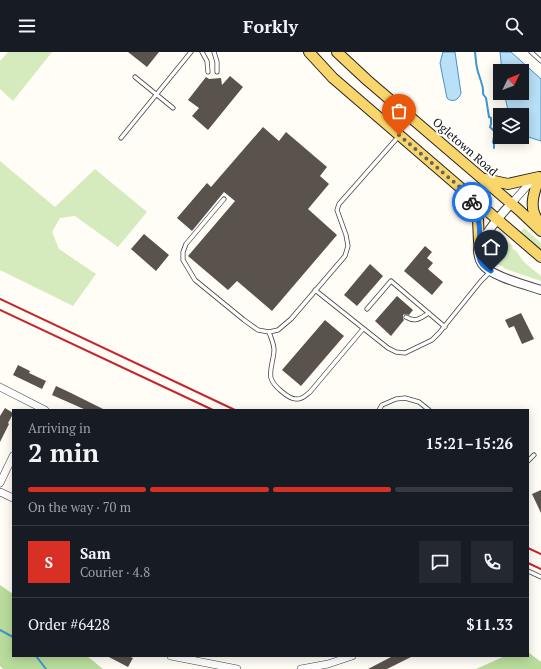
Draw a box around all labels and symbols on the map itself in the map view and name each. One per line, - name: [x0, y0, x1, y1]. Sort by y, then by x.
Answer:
- north arrow: [493, 64, 529, 100]
- pin: [382, 94, 416, 135]
- street label: Ogletown Road: [430, 114, 501, 179]
- courier: [452, 182, 492, 222]
- pin: [474, 230, 508, 271]

